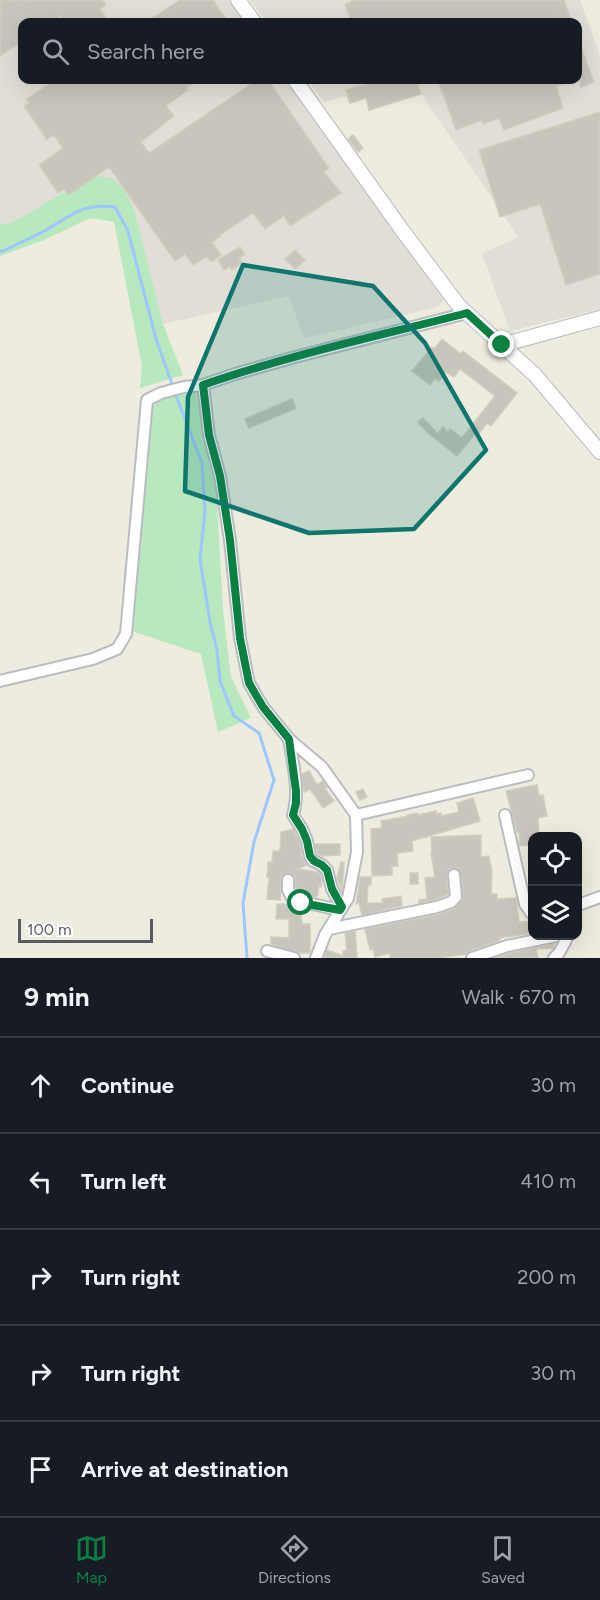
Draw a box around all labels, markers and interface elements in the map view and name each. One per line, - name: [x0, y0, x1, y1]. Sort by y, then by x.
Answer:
- search box: [18, 18, 582, 84]
- icon: search: [39, 35, 72, 68]
- text: Search here: [87, 38, 205, 65]
- route end: [488, 331, 514, 357]
- map controls: [528, 832, 582, 940]
- button: locate: [528, 832, 582, 886]
- button: layers: [528, 886, 582, 940]
- route start: [287, 889, 313, 915]
- scale bar: [18, 916, 153, 944]
- text: 100 m: [27, 920, 72, 939]
- text: 9 min: [24, 981, 90, 1013]
- text: Walk · 670 m: [462, 985, 576, 1009]
- icon: ahead: [24, 1069, 57, 1102]
- text: Continue: [81, 1072, 174, 1099]
- text: 30 m: [530, 1073, 576, 1097]
- icon: left: [24, 1165, 57, 1198]
- text: Turn left: [81, 1168, 167, 1195]
- text: 410 m: [521, 1169, 576, 1193]
- icon: right: [24, 1261, 57, 1294]
- text: Turn right: [81, 1264, 180, 1291]
- text: 200 m: [517, 1265, 576, 1289]
- icon: right: [24, 1357, 57, 1390]
- text: Turn right: [81, 1360, 180, 1387]
- text: 30 m: [530, 1361, 576, 1385]
- icon: arrive: [24, 1453, 57, 1486]
- text: Arrive at destination: [81, 1456, 289, 1483]
- tab: Map: [75, 1532, 108, 1587]
- tab: Directions: [258, 1532, 331, 1587]
- tab: Saved: [481, 1532, 525, 1587]

